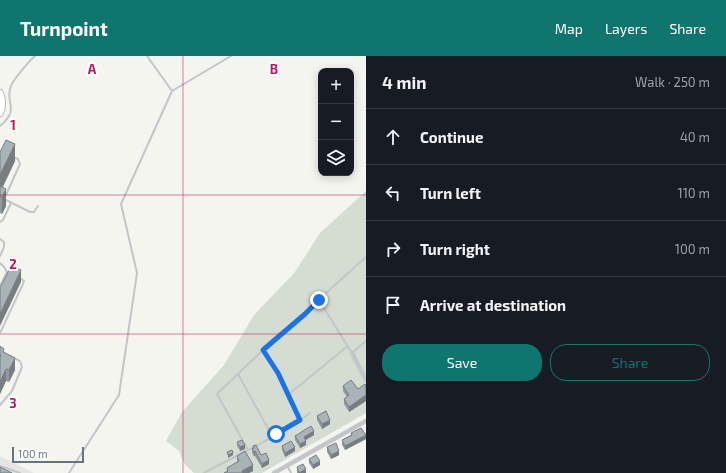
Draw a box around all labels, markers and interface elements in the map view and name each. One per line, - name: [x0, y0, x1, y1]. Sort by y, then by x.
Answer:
- text: Turnpoint: [20, 17, 108, 40]
- text: Map: [555, 20, 583, 37]
- text: Layers: [605, 20, 647, 37]
- text: Share: [669, 20, 706, 37]
- text: A: [88, 61, 97, 77]
- text: B: [270, 61, 278, 77]
- map controls: [318, 68, 354, 176]
- button: +: [318, 68, 354, 104]
- text: 4 min: [382, 72, 426, 92]
- text: Walk · 250 m: [635, 74, 710, 90]
- button: −: [318, 104, 354, 140]
- text: 1: [10, 117, 16, 133]
- icon: ahead: [382, 126, 404, 148]
- text: Continue: [420, 128, 483, 146]
- text: 40 m: [680, 129, 710, 145]
- button: layers: [318, 140, 354, 176]
- icon: left: [382, 182, 404, 204]
- text: Turn left: [420, 184, 481, 202]
- text: 110 m: [678, 185, 710, 201]
- icon: right: [382, 238, 404, 260]
- text: Turn right: [420, 240, 490, 258]
- text: 100 m: [675, 241, 710, 257]
- text: 2: [9, 256, 17, 272]
- route end: [310, 291, 328, 309]
- icon: arrive: [382, 294, 404, 316]
- text: Arrive at destination: [420, 296, 566, 314]
- button: Save: [382, 344, 542, 381]
- button: Share: [550, 344, 710, 381]
- text: 3: [9, 395, 17, 411]
- route start: [267, 425, 285, 443]
- scale bar: [12, 445, 84, 464]
- text: 100 m: [18, 447, 48, 460]

